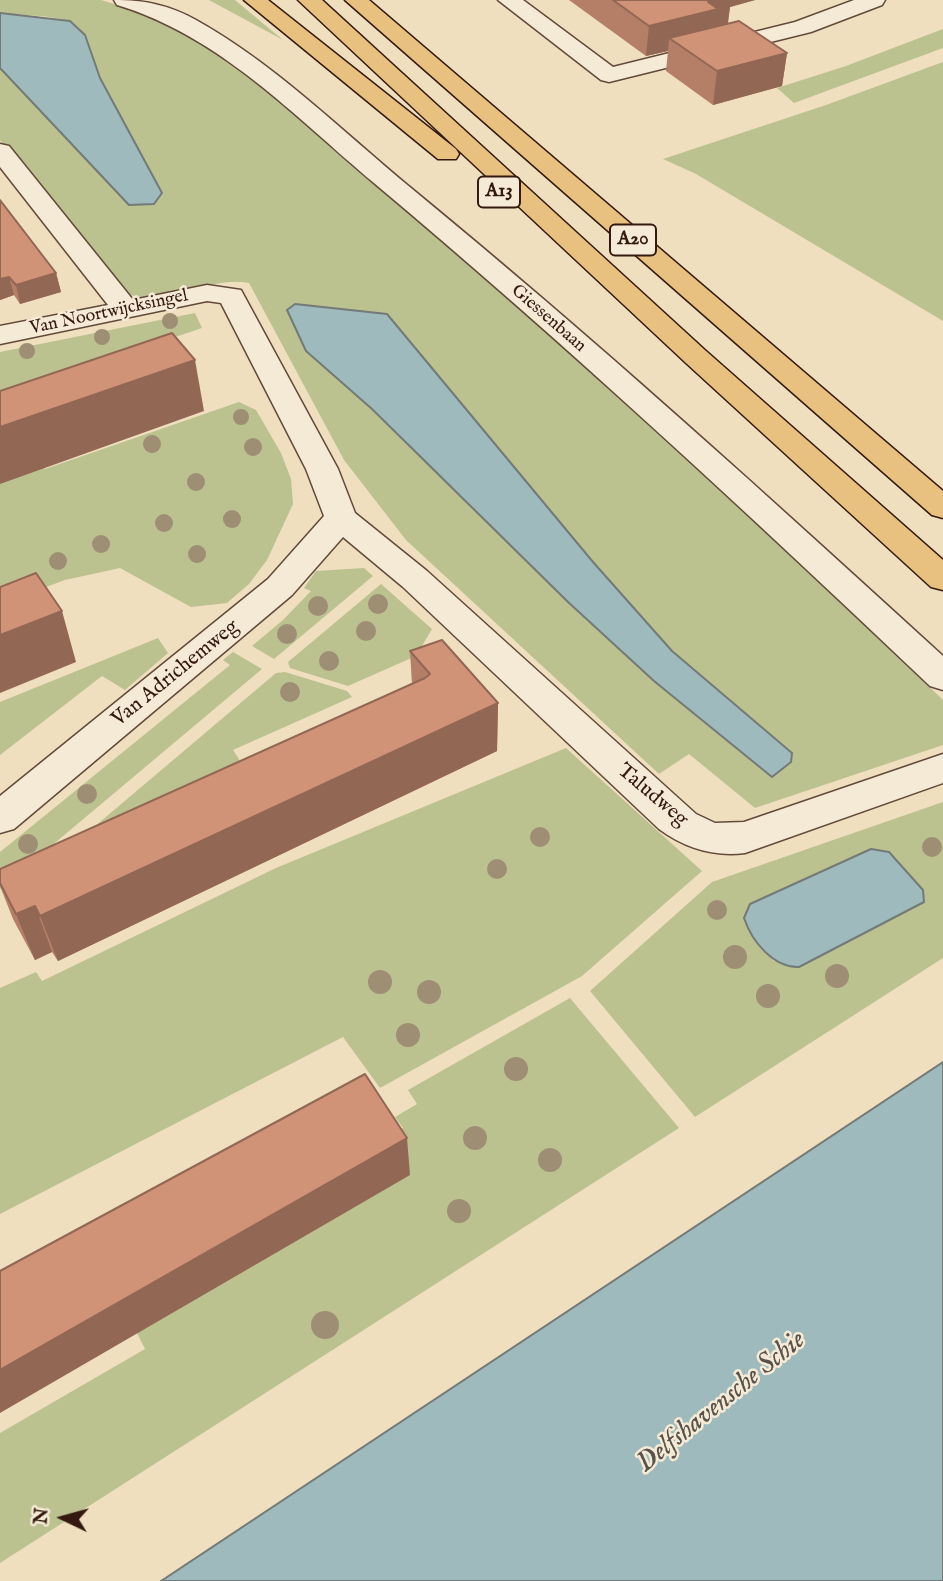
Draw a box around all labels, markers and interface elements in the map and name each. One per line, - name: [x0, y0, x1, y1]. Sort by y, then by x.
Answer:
- road number: A13: [478, 176, 520, 208]
- road number: A20: [610, 224, 656, 256]
- street label: Giessenbaan: [506, 280, 590, 358]
- street label: Van Noortwijcksingel: [28, 286, 190, 340]
- street label: Van Adrichemweg: [107, 615, 245, 733]
- street label: Taludweg: [611, 759, 693, 833]
- water label: Delfshavensche Schie: [631, 1325, 813, 1481]
- north arrow: [28, 1483, 98, 1553]
- text: N: [29, 1507, 55, 1525]

